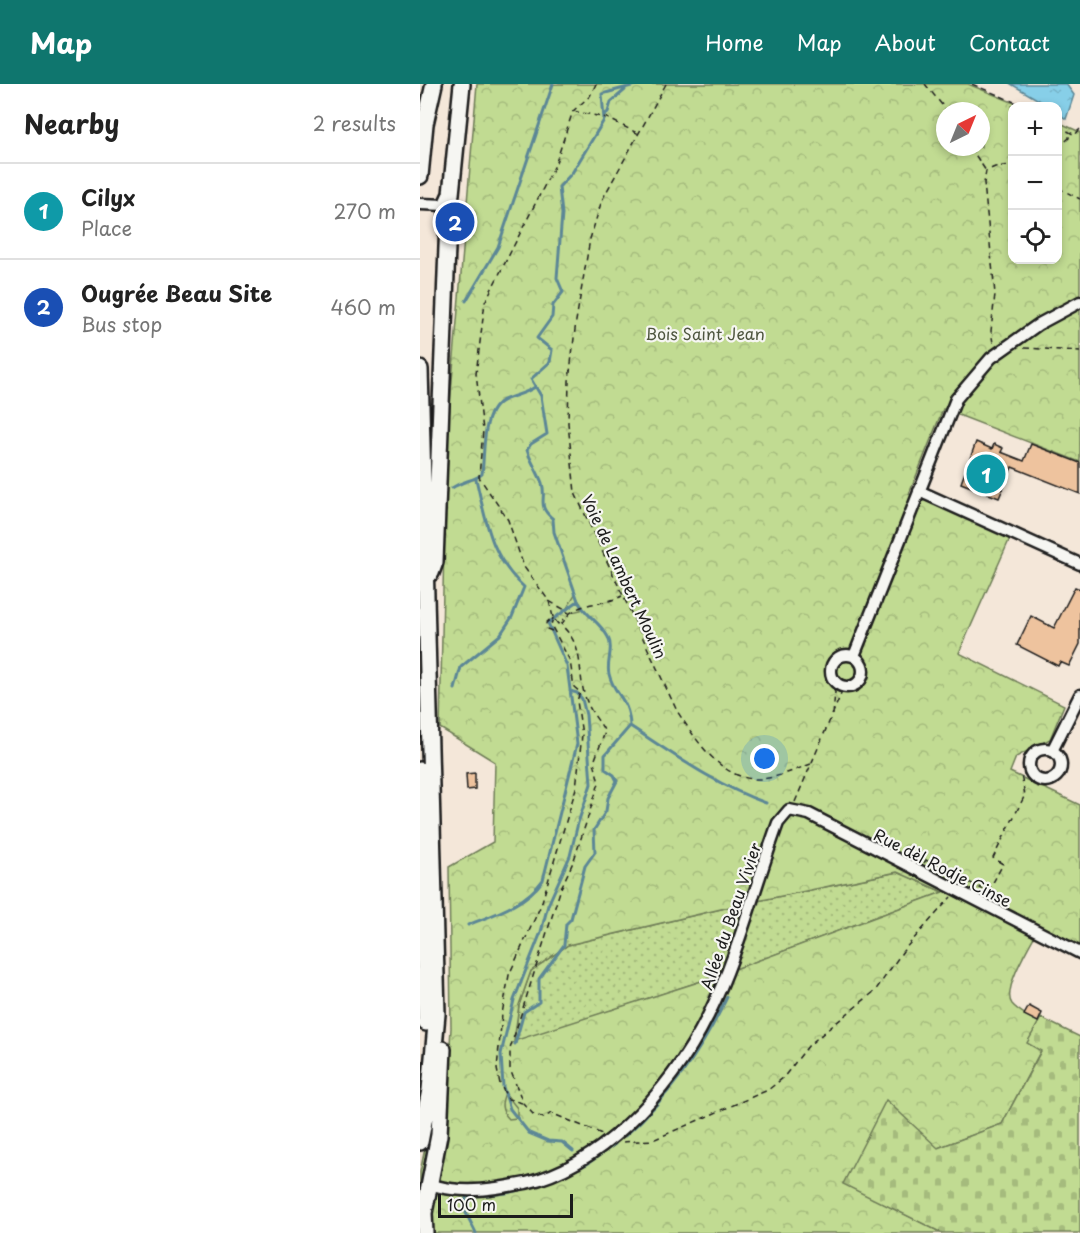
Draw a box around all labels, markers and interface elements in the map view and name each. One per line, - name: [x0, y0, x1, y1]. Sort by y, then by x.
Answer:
- text: Map: [30, 21, 92, 64]
- text: Home: [705, 26, 764, 58]
- text: Map: [797, 26, 842, 58]
- text: About: [875, 26, 936, 58]
- text: Contact: [969, 26, 1050, 58]
- north arrow: [936, 102, 990, 156]
- map controls: [1008, 102, 1062, 264]
- button: +: [1008, 102, 1062, 156]
- text: Nearby: [24, 104, 119, 143]
- text: 2 results: [313, 108, 396, 138]
- button: −: [1008, 156, 1062, 210]
- text: Cilyx: [81, 180, 135, 213]
- text: 1: [39, 196, 48, 226]
- text: 270 m: [333, 196, 396, 226]
- pin: 2: [435, 200, 474, 244]
- button: locate: [1008, 210, 1062, 264]
- text: Place: [81, 213, 132, 243]
- text: Ougrée Beau Site: [81, 276, 272, 309]
- text: 2: [36, 292, 51, 322]
- text: 460 m: [330, 292, 396, 322]
- text: Bus stop: [81, 309, 162, 339]
- park label: Bois Saint Jean: [645, 321, 765, 345]
- pin: 1: [966, 452, 1006, 496]
- street label: Voie de Lambert Moulin: [576, 490, 674, 662]
- your location: [750, 744, 779, 773]
- street label: Rue dèl Rodje Cinse: [870, 822, 1016, 912]
- street label: Allée du Beau Vivier: [694, 839, 767, 993]
- scale bar: [438, 1191, 573, 1218]
- text: 100 m: [447, 1192, 496, 1216]

